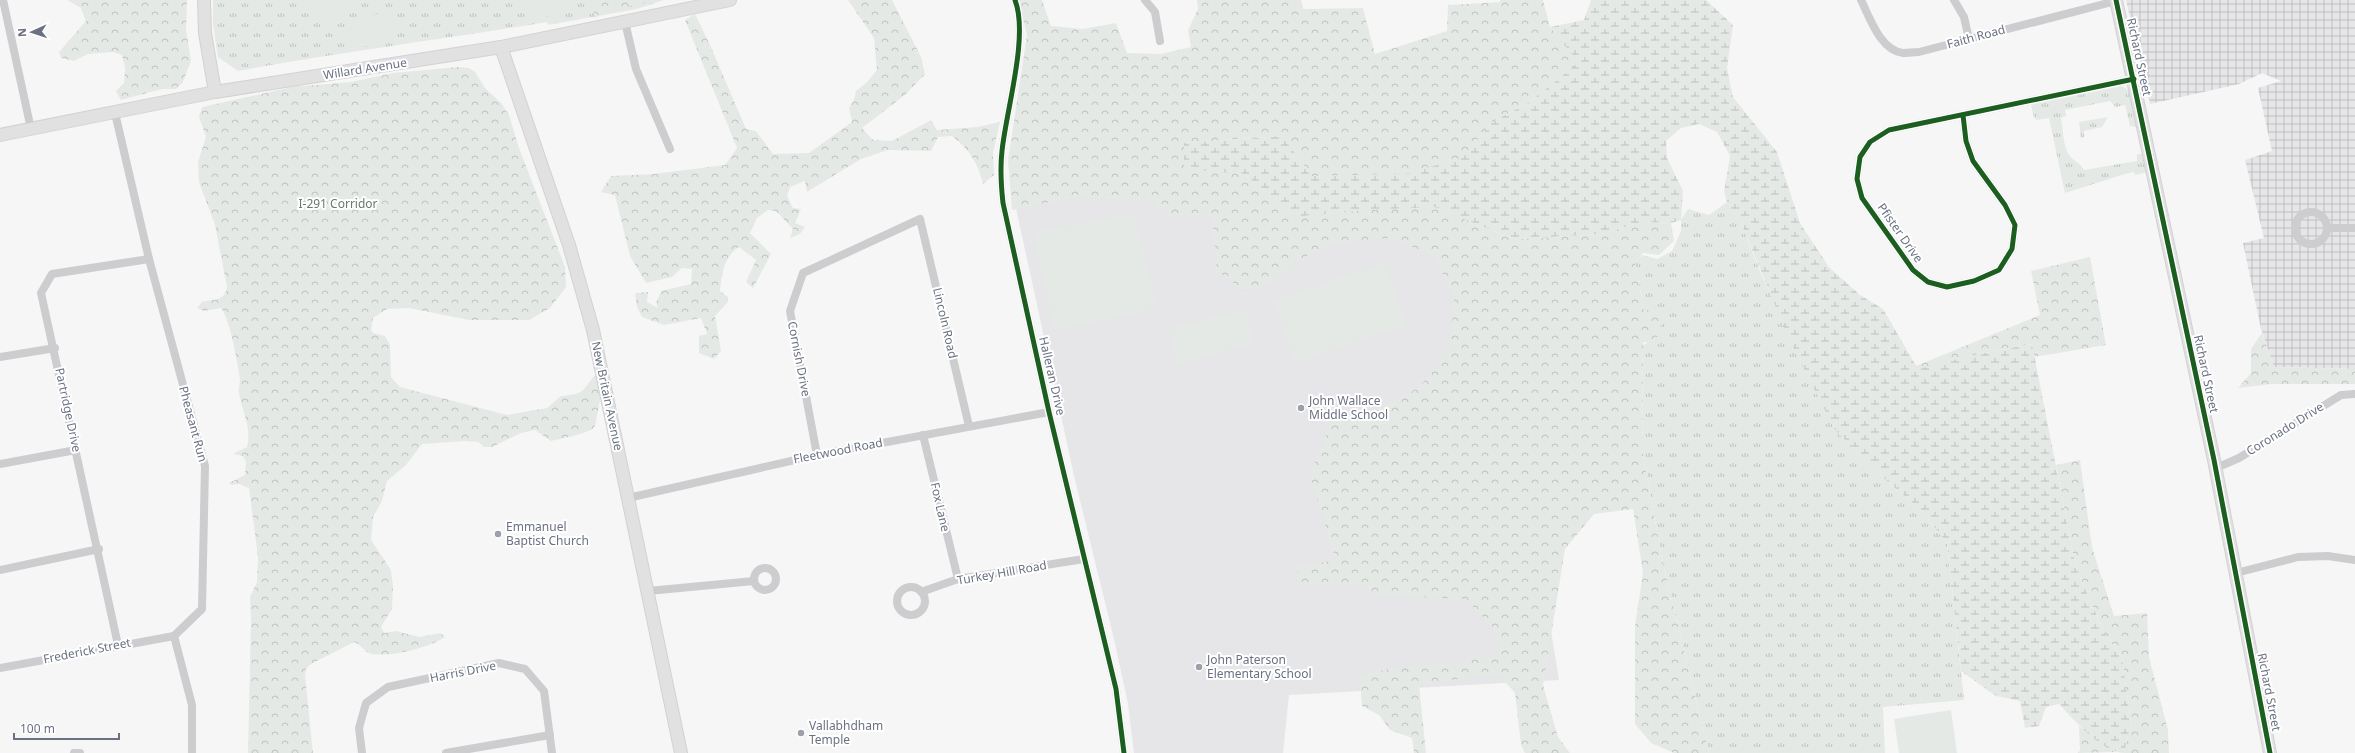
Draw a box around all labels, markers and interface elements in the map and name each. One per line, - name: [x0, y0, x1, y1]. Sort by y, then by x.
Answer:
- north arrow: [12, 12, 52, 52]
- street label: Richard Street: [2123, 16, 2156, 98]
- street label: Faith Road: [1945, 21, 2007, 52]
- text: N: [14, 28, 29, 37]
- street label: Willard Avenue: [322, 53, 408, 84]
- park label: I-291 Corridor: [298, 195, 378, 212]
- street label: Pfister Drive: [1874, 200, 1927, 266]
- street label: Lincoln Road: [929, 286, 962, 360]
- street label: Cornish Drive: [784, 320, 815, 398]
- street label: Richard Street: [2190, 333, 2223, 415]
- street label: Halleran Drive: [1035, 335, 1070, 417]
- street label: New Britain Avenue: [588, 340, 627, 452]
- street label: Partridge Drive: [51, 366, 86, 454]
- street label: Pheasant Run: [175, 384, 212, 464]
- place label: John Wallace Middle School: [1308, 392, 1388, 423]
- street label: Coronado Drive: [2243, 398, 2327, 459]
- marker: John Wallace Middle School: [1296, 403, 1306, 413]
- street label: Fleetwood Road: [792, 434, 884, 467]
- street label: Fox Lane: [927, 481, 954, 533]
- place label: Emmanuel Baptist Church: [506, 518, 589, 549]
- marker: Emmanuel Baptist Church: [493, 529, 503, 539]
- street label: Turkey Hill Road: [956, 556, 1048, 589]
- street label: Frederick Street: [42, 634, 133, 667]
- place label: John Paterson Elementary School: [1206, 651, 1312, 682]
- street label: Richard Street: [2254, 651, 2286, 733]
- street label: Harris Drive: [428, 657, 498, 686]
- marker: John Paterson Elementary School: [1194, 662, 1204, 672]
- scale bar: [14, 715, 119, 741]
- place label: Vallabhdham Temple: [809, 717, 883, 748]
- text: 100 m: [20, 720, 55, 737]
- marker: Vallabhdham Temple: [796, 728, 806, 738]

